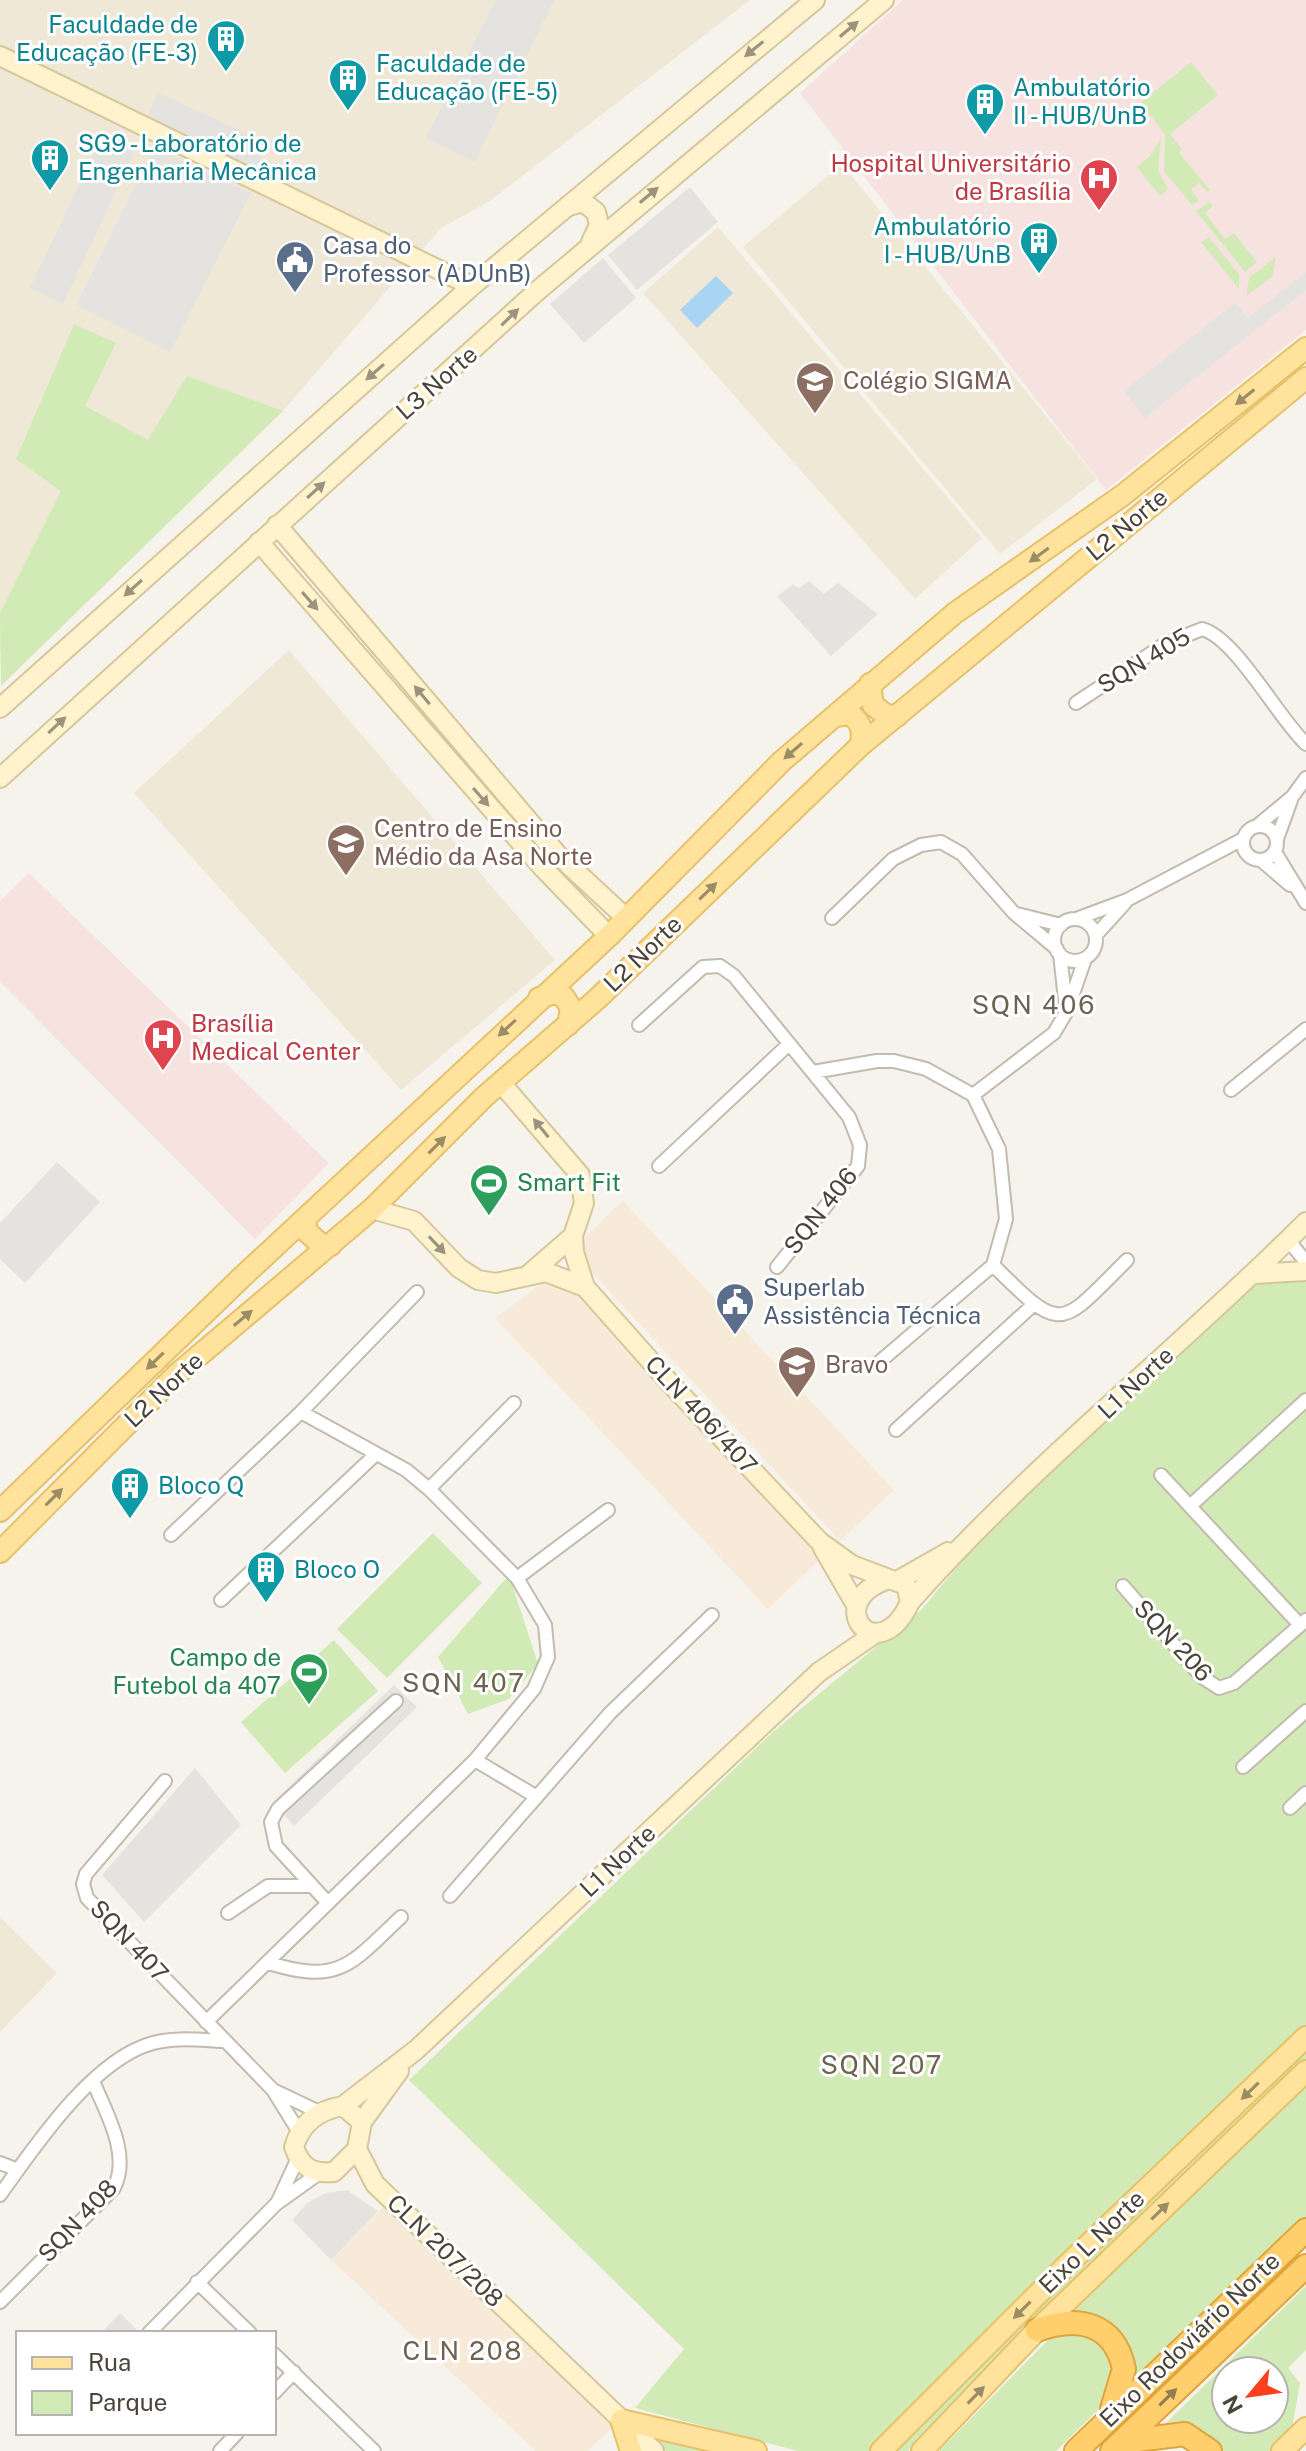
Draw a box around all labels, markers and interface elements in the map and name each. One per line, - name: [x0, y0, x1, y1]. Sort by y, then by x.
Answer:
- place label: Faculdade de Educação (FE-3): [16, 10, 198, 66]
- building icon: Faculdade de Educação (FE-3): [205, 18, 247, 73]
- one-way arrow: [839, 21, 859, 38]
- one-way arrow: [744, 40, 764, 57]
- place label: Faculdade de Educação (FE-5): [376, 49, 558, 105]
- building icon: Faculdade de Educação (FE-5): [327, 57, 369, 112]
- place label: Ambulatório II - HUB/UnB: [1013, 73, 1151, 129]
- building icon: Ambulatório II - HUB/UnB: [964, 81, 1006, 136]
- place label: SG9 - Laboratório de Engenharia Mecânica: [78, 129, 317, 185]
- building icon: SG9 - Laboratório de Engenharia Mecânica: [29, 137, 71, 192]
- place label: Hospital Universitário de Brasília: [830, 149, 1071, 205]
- hospital icon: Hospital Universitário de Brasília: [1078, 157, 1120, 212]
- one-way arrow: [639, 187, 659, 204]
- place label: Ambulatório I - HUB/UnB: [873, 212, 1011, 268]
- building icon: Ambulatório I - HUB/UnB: [1018, 220, 1060, 275]
- place label: Casa do Professor (ADUnB): [323, 231, 531, 287]
- public building icon: Casa do Professor (ADUnB): [274, 239, 316, 294]
- one-way arrow: [500, 308, 519, 326]
- street label: L3 Norte: [390, 340, 482, 425]
- school or university icon: Colégio SIGMA: [794, 360, 836, 415]
- one-way arrow: [365, 363, 385, 380]
- place label: Colégio SIGMA: [843, 366, 1012, 394]
- one-way arrow: [1235, 388, 1255, 404]
- one-way arrow: [306, 481, 325, 499]
- street label: L2 Norte: [1080, 482, 1173, 566]
- one-way arrow: [1028, 546, 1049, 562]
- one-way arrow: [123, 578, 142, 596]
- one-way arrow: [301, 592, 319, 611]
- street label: SQN 405: [1092, 622, 1195, 699]
- one-way arrow: [414, 686, 432, 705]
- one-way arrow: [48, 717, 67, 735]
- one-way arrow: [783, 742, 803, 759]
- one-way arrow: [472, 787, 489, 807]
- place label: Centro de Ensino Médio da Asa Norte: [374, 814, 593, 870]
- school or university icon: Centro de Ensino Médio da Asa Norte: [325, 822, 367, 877]
- one-way arrow: [698, 882, 717, 900]
- street label: L2 Norte: [598, 909, 687, 997]
- district label: SQN 406: [972, 989, 1096, 1020]
- place label: Brasília Medical Center: [191, 1009, 361, 1065]
- hospital icon: Brasília Medical Center: [142, 1017, 184, 1072]
- one-way arrow: [498, 1018, 517, 1036]
- one-way arrow: [534, 1118, 550, 1138]
- one-way arrow: [427, 1135, 446, 1154]
- street label: SQN 406: [778, 1161, 863, 1259]
- sports icon: Smart Fit: [468, 1162, 510, 1217]
- place label: Smart Fit: [517, 1168, 621, 1196]
- one-way arrow: [428, 1236, 446, 1255]
- place label: Superlab Assistência Técnica: [763, 1273, 981, 1329]
- public building icon: Superlab Assistência Técnica: [714, 1281, 756, 1336]
- one-way arrow: [233, 1310, 253, 1327]
- street label: L1 Norte: [1092, 1340, 1179, 1424]
- school or university icon: Bravo: [776, 1344, 818, 1399]
- street label: L2 Norte: [118, 1346, 208, 1433]
- street label: CLN 406/407: [640, 1350, 763, 1479]
- place label: Bravo: [825, 1350, 888, 1378]
- one-way arrow: [146, 1351, 165, 1369]
- building icon: Bloco Q: [109, 1465, 151, 1520]
- place label: Bloco Q: [158, 1471, 245, 1499]
- one-way arrow: [44, 1488, 63, 1506]
- building icon: Bloco O: [245, 1549, 287, 1604]
- place label: Bloco O: [294, 1555, 380, 1583]
- street label: SQN 206: [1129, 1594, 1219, 1687]
- place label: Campo de Futebol da 407: [113, 1643, 281, 1699]
- sports icon: Campo de Futebol da 407: [288, 1651, 330, 1706]
- district label: SQN 407: [402, 1667, 526, 1698]
- street label: L1 Norte: [574, 1818, 661, 1902]
- street label: SQN 407: [85, 1894, 175, 1987]
- district label: SQN 207: [821, 2049, 943, 2080]
- one-way arrow: [1241, 2081, 1260, 2100]
- street label: SQN 408: [32, 2173, 123, 2267]
- street label: Eixo L Norte: [1033, 2184, 1150, 2298]
- street label: CLN 207/208: [382, 2188, 509, 2312]
- one-way arrow: [1150, 2202, 1169, 2221]
- street label: Eixo Rodoviário Norte: [1094, 2247, 1286, 2433]
- one-way arrow: [1013, 2300, 1032, 2319]
- legend: [16, 2331, 276, 2435]
- district label: CLN 208: [403, 2335, 523, 2366]
- text: Rua: [88, 2348, 131, 2376]
- north arrow: [1210, 2355, 1290, 2435]
- one-way arrow: [966, 2386, 984, 2405]
- text: Parque: [88, 2388, 167, 2416]
- one-way arrow: [1158, 2388, 1177, 2407]

